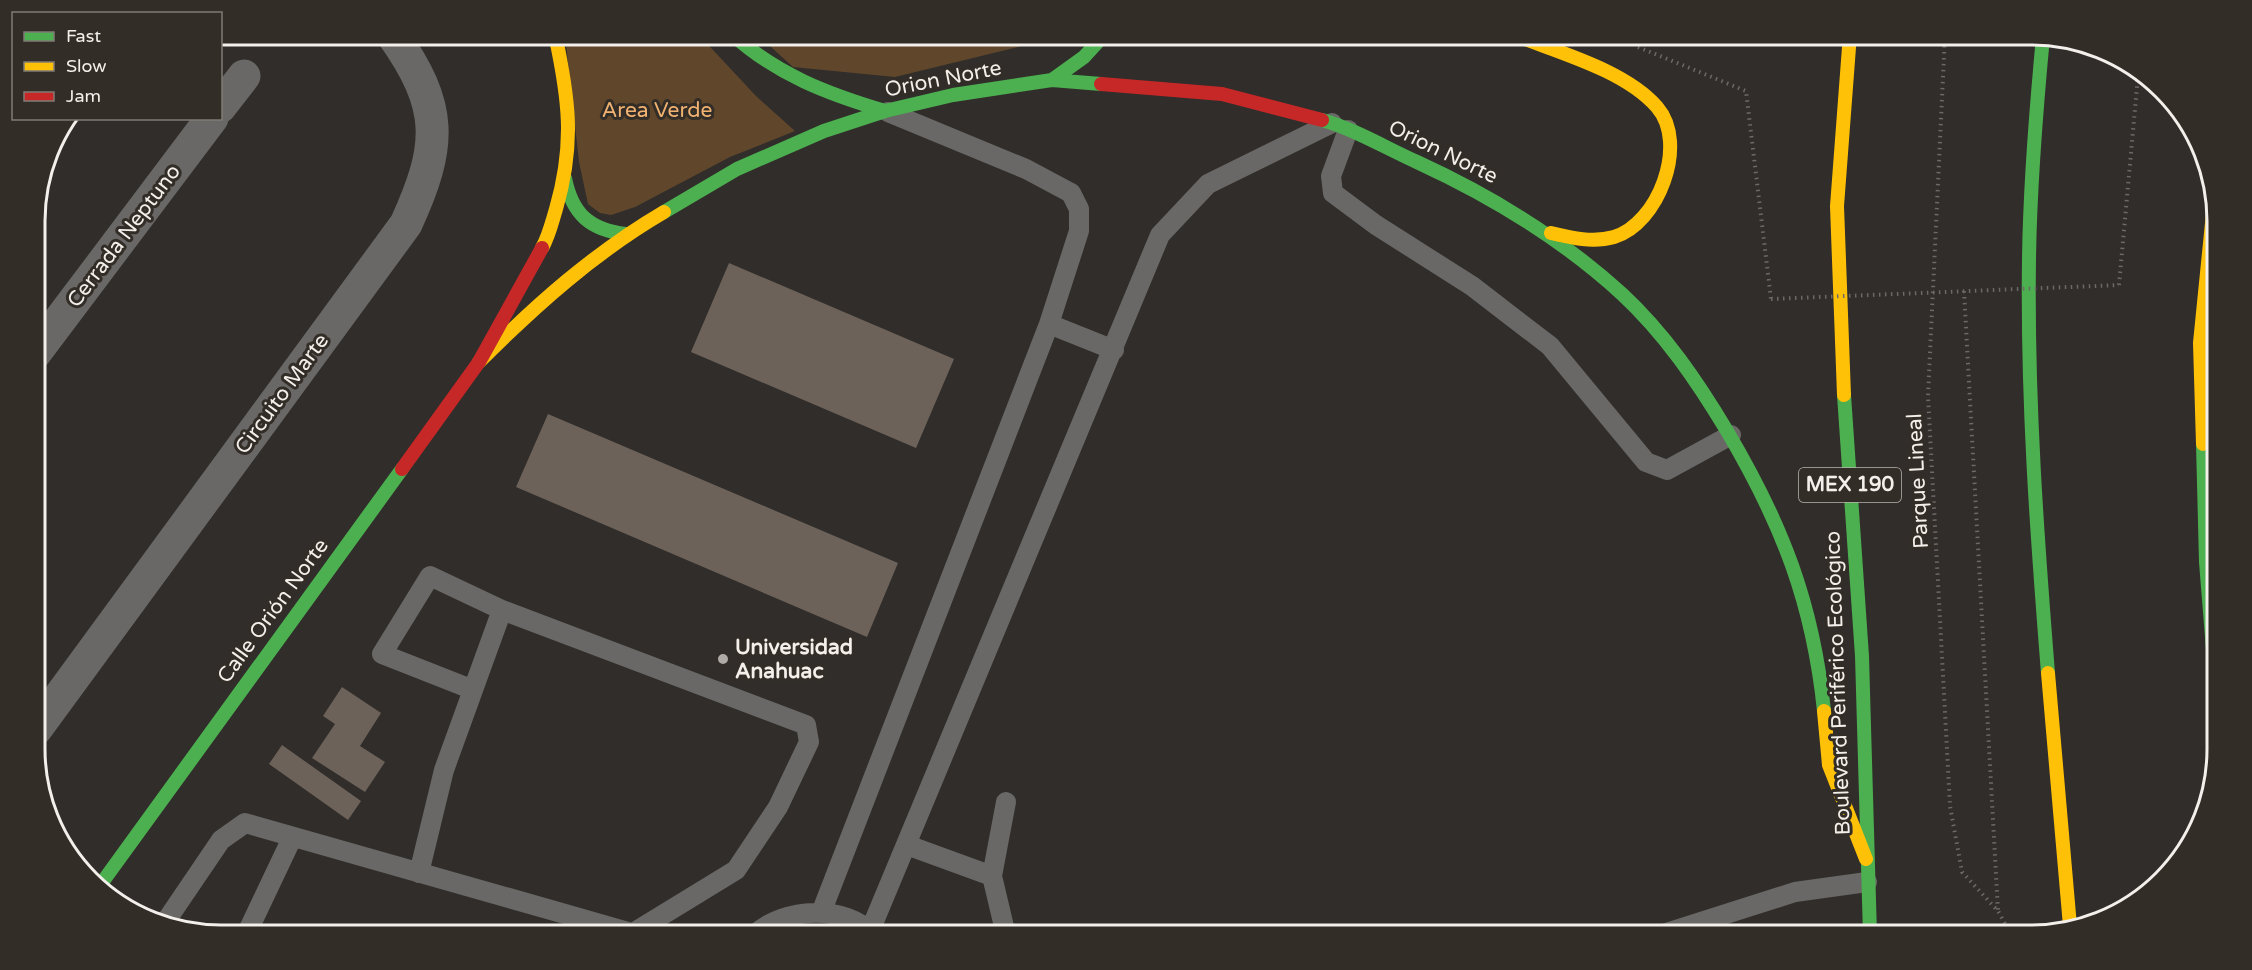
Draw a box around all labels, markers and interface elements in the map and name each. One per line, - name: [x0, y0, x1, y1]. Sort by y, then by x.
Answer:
- legend: [12, 12, 222, 120]
- text: Fast: [66, 25, 101, 47]
- text: Slow: [66, 55, 107, 77]
- street label: Orion Norte: [883, 55, 1004, 103]
- text: Jam: [66, 85, 101, 107]
- park label: Area Verde: [602, 98, 712, 123]
- street label: Orion Norte: [1384, 115, 1502, 189]
- street label: Cerrada Neptuno: [62, 160, 186, 312]
- street label: Circuito Marte: [230, 329, 334, 459]
- street label: Parque Lineal: [1902, 413, 1934, 549]
- road number: MEX 190: [1799, 468, 1901, 502]
- street label: Boulevard Periférico Ecológico: [1820, 530, 1856, 836]
- street label: Calle Orión Norte: [212, 534, 334, 688]
- place label: Universidad Anahuac: [735, 635, 853, 684]
- marker: Universidad Anahuac: [716, 652, 730, 666]

